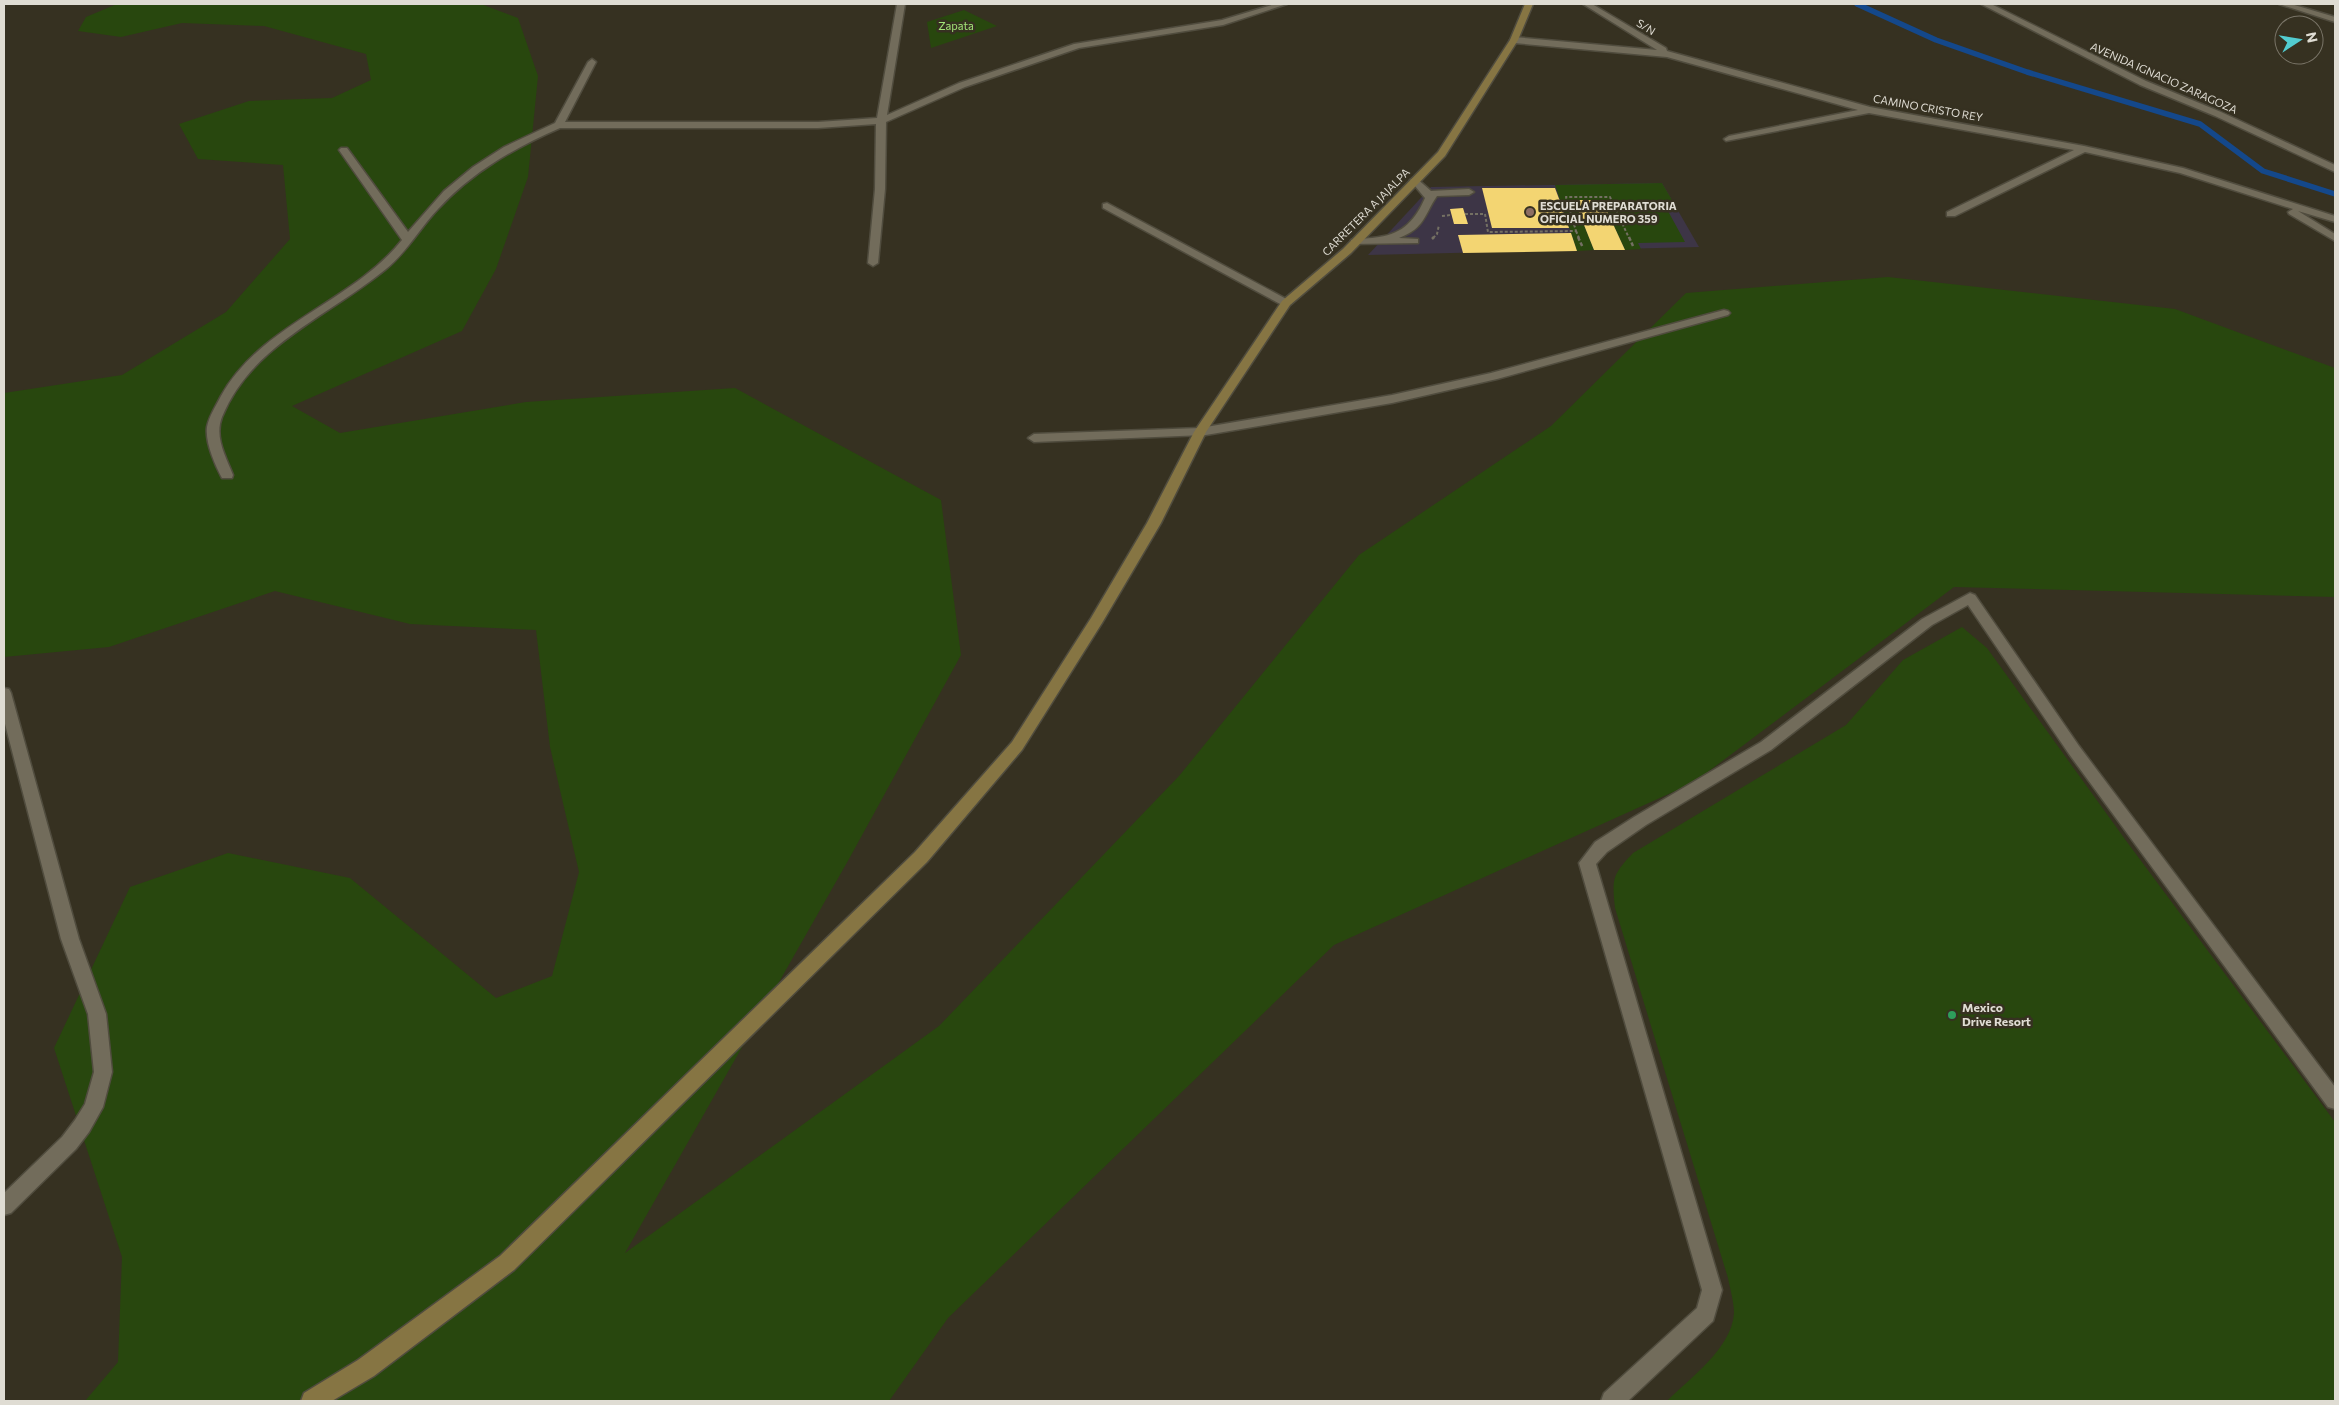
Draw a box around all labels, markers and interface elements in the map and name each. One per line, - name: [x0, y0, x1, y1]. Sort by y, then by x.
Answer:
- north arrow: [2274, 15, 2324, 65]
- street label: S/N: [1634, 16, 1658, 37]
- park label: Zapata: [938, 19, 974, 32]
- text: N: [2303, 30, 2322, 44]
- street label: AVENIDA IGNACIO ZARAGOZA: [2089, 39, 2240, 116]
- street label: CAMINO CRISTO REY: [1872, 91, 1984, 124]
- street label: CARRETERA A JAJALPA: [1319, 165, 1413, 259]
- place label: ESCUELA PREPARATORIA OFICIAL NUMERO 359: [1540, 199, 1677, 225]
- marker: ESCUELA PREPARATORIA OFICIAL NUMERO 359: [1524, 206, 1536, 218]
- place label: Mexico Drive Resort: [1962, 1000, 2031, 1028]
- marker: Mexico Drive Resort: [1946, 1009, 1958, 1021]

